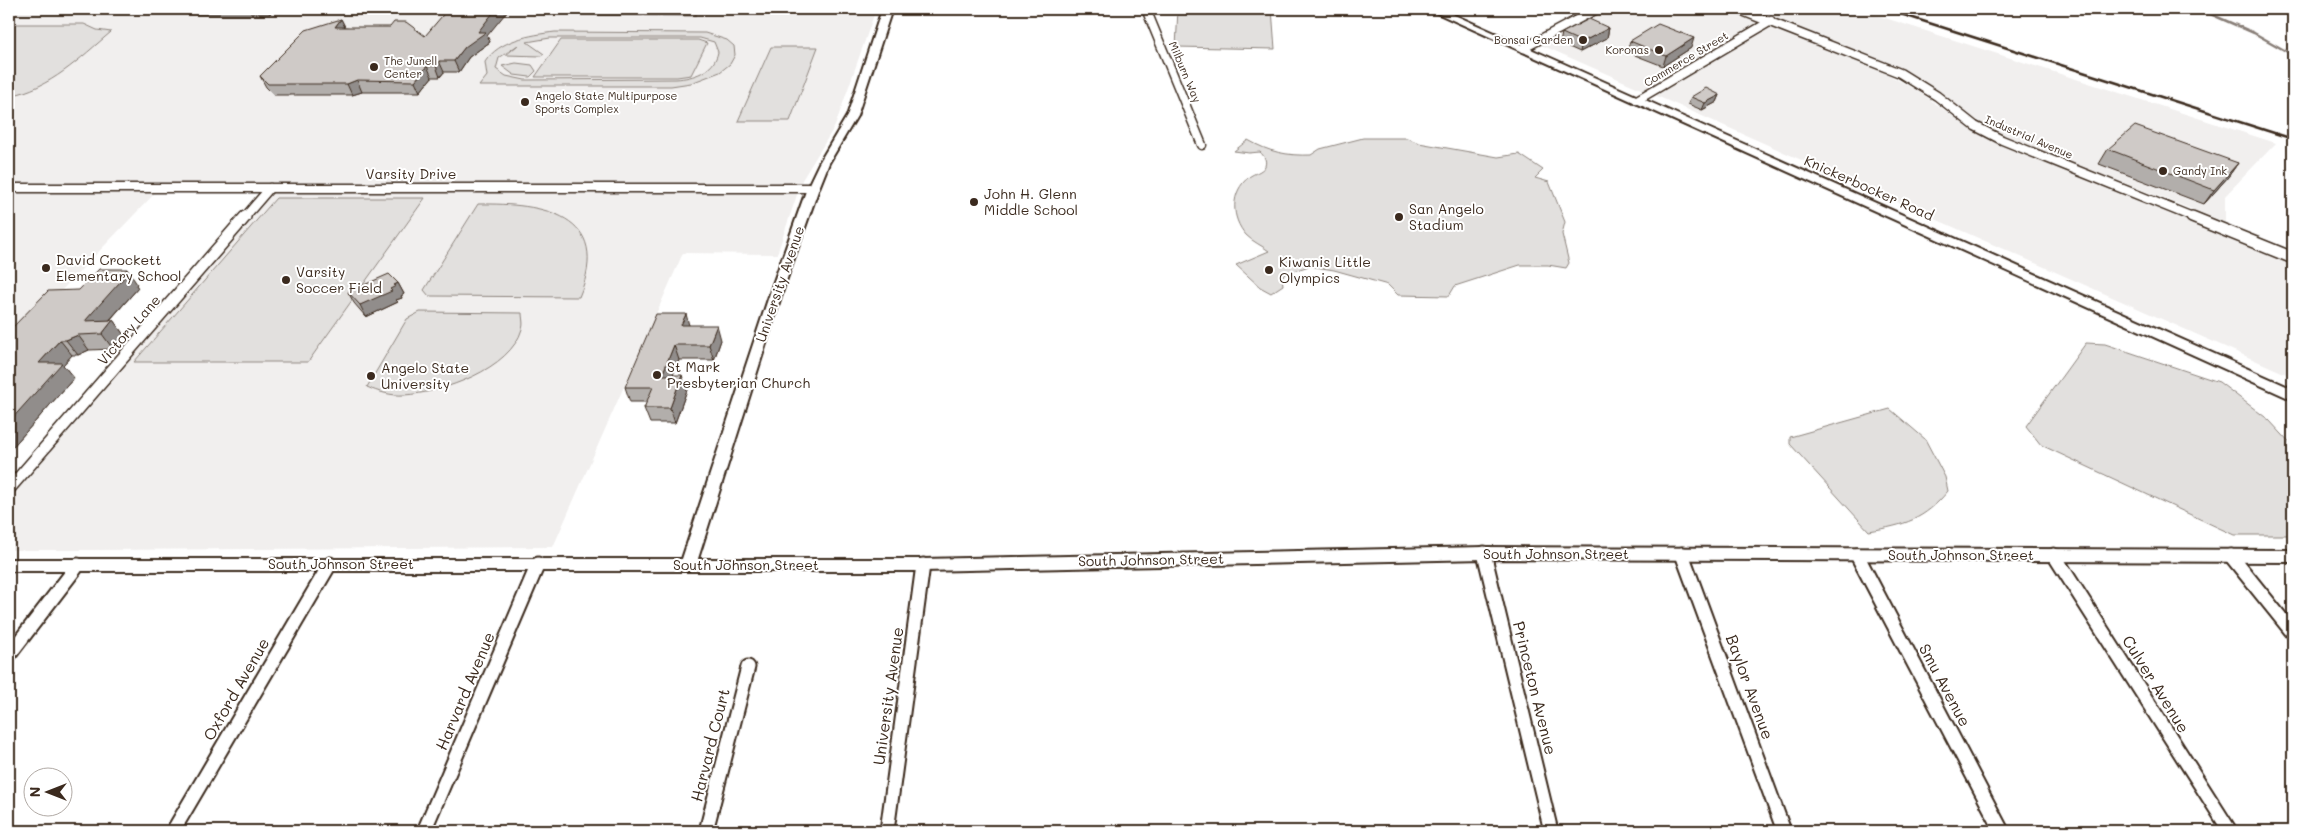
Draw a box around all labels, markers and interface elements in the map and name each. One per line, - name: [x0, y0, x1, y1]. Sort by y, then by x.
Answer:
- street label: Commerce Street: [1641, 27, 1731, 90]
- place label: Bonsai Garden: [1494, 32, 1573, 47]
- marker: Bonsai Garden: [1577, 34, 1589, 46]
- street label: Milburn Way: [1166, 39, 1205, 105]
- place label: Koronas: [1605, 42, 1649, 57]
- marker: Koronas: [1653, 44, 1665, 56]
- place label: The Junell Center: [384, 53, 437, 81]
- marker: The Junell Center: [368, 61, 380, 73]
- place label: Angelo State Multipurpose Sports Complex: [535, 88, 677, 116]
- marker: Angelo State Multipurpose Sports Complex: [519, 96, 531, 108]
- street label: Industrial Avenue: [1983, 111, 2076, 162]
- street label: Knickerbocker Road: [1801, 150, 1937, 225]
- place label: Gandy Ink: [2173, 163, 2227, 178]
- street label: Varsity Drive: [366, 164, 456, 183]
- marker: Gandy Ink: [2157, 165, 2169, 177]
- place label: John H. Glenn Middle School: [984, 184, 1078, 219]
- marker: John H. Glenn Middle School: [968, 196, 980, 208]
- place label: San Angelo Stadium: [1409, 199, 1484, 234]
- marker: San Angelo Stadium: [1393, 211, 1405, 223]
- street label: University Avenue: [751, 223, 808, 345]
- place label: David Crockett Elementary School: [56, 250, 182, 285]
- place label: Kiwanis Little Olympics: [1279, 252, 1371, 287]
- marker: David Crockett Elementary School: [40, 262, 52, 274]
- place label: Varsity Soccer Field: [296, 262, 382, 297]
- marker: Kiwanis Little Olympics: [1263, 264, 1275, 276]
- marker: Varsity Soccer Field: [280, 274, 292, 286]
- street label: Victory Lane: [93, 290, 164, 369]
- place label: St Mark Presbyterian Church: [667, 357, 810, 392]
- place label: Angelo State University: [381, 358, 469, 393]
- marker: St Mark Presbyterian Church: [651, 369, 663, 381]
- marker: Angelo State University: [365, 370, 377, 382]
- street label: South Johnson Street: [1483, 544, 1629, 563]
- street label: South Johnson Street: [1888, 545, 2034, 564]
- street label: South Johnson Street: [1078, 549, 1224, 570]
- street label: South Johnson Street: [268, 554, 414, 573]
- street label: South Johnson Street: [673, 555, 819, 574]
- street label: Princeton Avenue: [1509, 619, 1562, 757]
- street label: University Avenue: [867, 625, 908, 766]
- street label: Harvard Avenue: [430, 628, 499, 753]
- street label: Baylor Avenue: [1722, 631, 1779, 742]
- street label: Culver Avenue: [2118, 631, 2195, 736]
- street label: Oxford Avenue: [198, 634, 273, 744]
- street label: Smu Avenue: [1915, 640, 1976, 730]
- street label: Harvard Court: [685, 686, 734, 804]
- north arrow: [22, 768, 72, 818]
- text: N: [25, 787, 44, 797]

